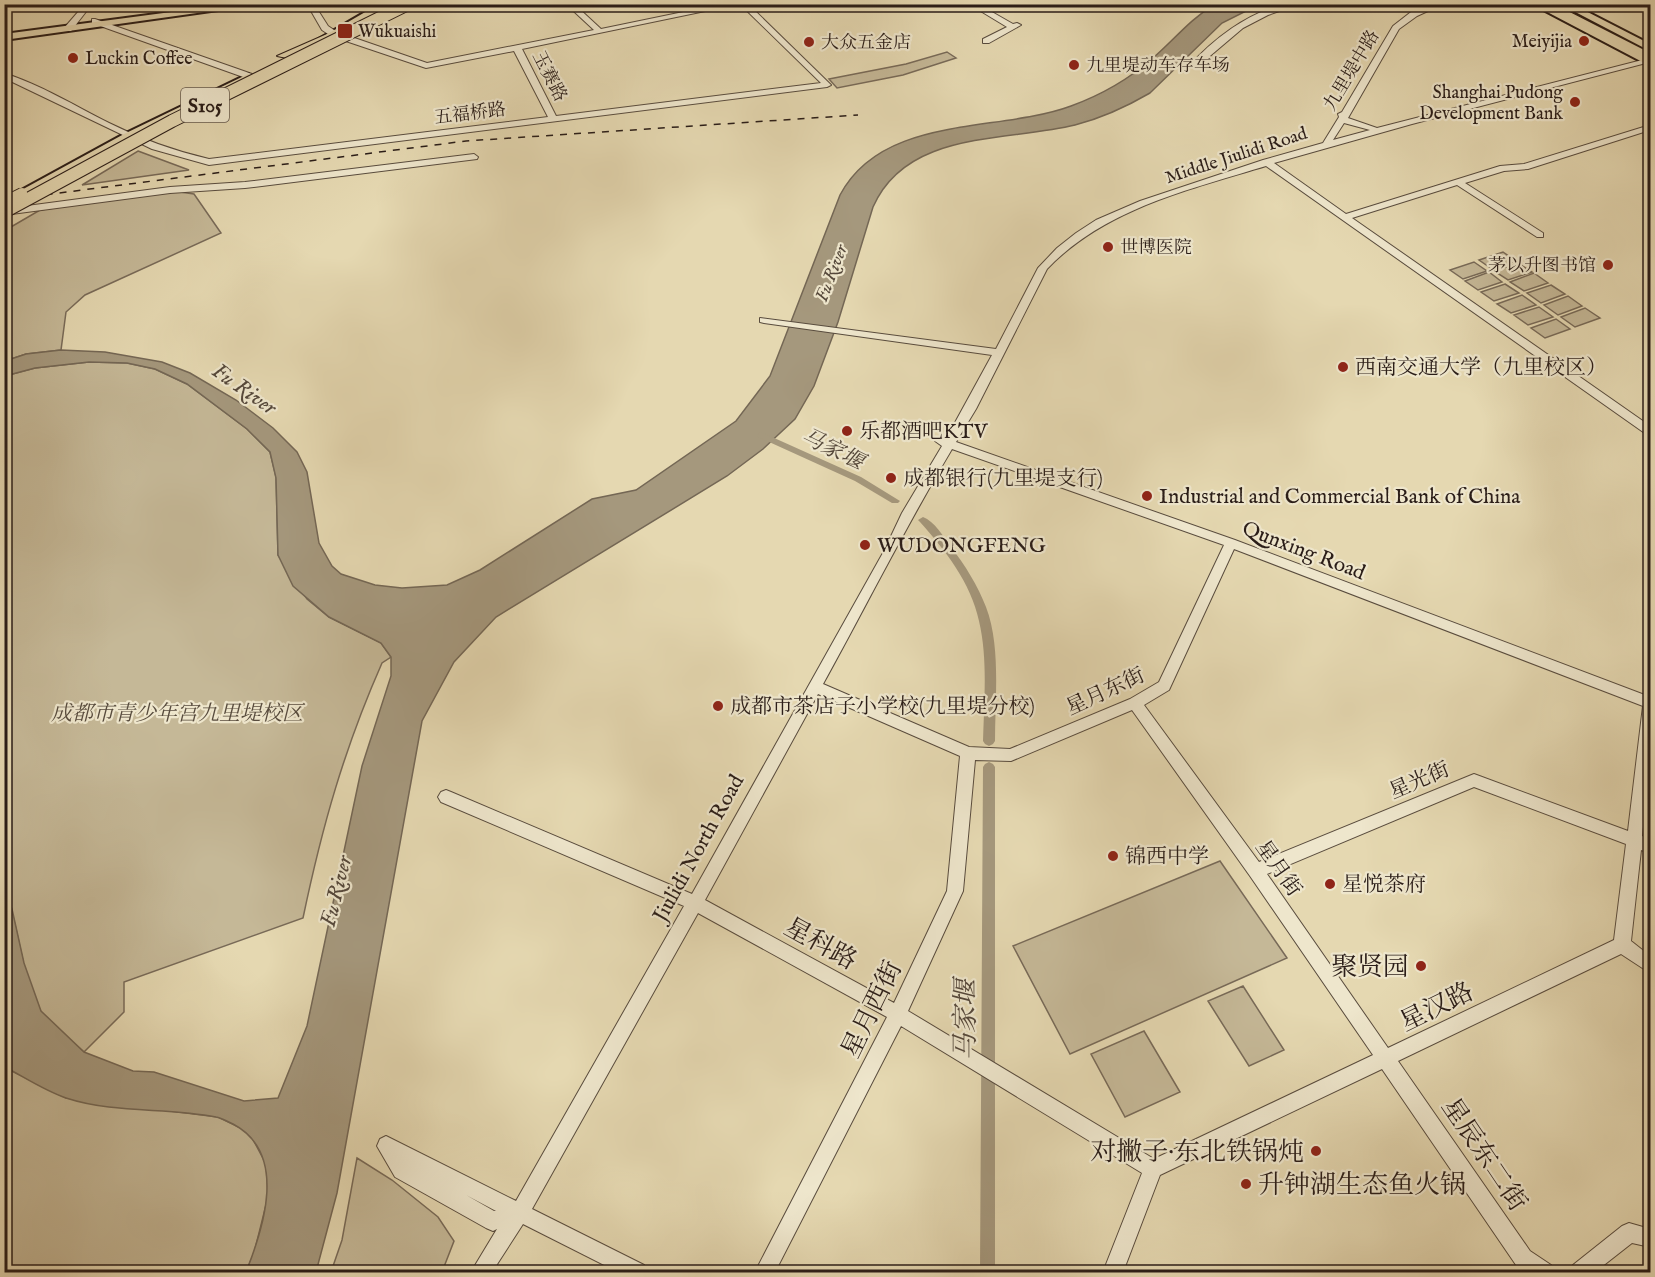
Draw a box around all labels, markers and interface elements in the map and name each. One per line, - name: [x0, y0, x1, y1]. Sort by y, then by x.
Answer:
- place label: Wukuaishi: [358, 21, 437, 44]
- marker: Wukuaishi: [336, 22, 354, 40]
- street label: 九里堤中路: [1319, 26, 1385, 115]
- place label: Meiyijia: [1512, 31, 1572, 54]
- place label: 大众五金店: [821, 32, 911, 55]
- marker: Meiyijia: [1577, 34, 1591, 48]
- marker: 大众五金店: [802, 35, 816, 49]
- street label: 玉赛路: [526, 47, 571, 106]
- place label: Luckin Coffee: [85, 48, 193, 71]
- marker: Luckin Coffee: [66, 51, 80, 65]
- place label: 九里堤动车存车场: [1086, 55, 1230, 78]
- marker: 九里堤动车存车场: [1067, 58, 1081, 72]
- place label: Shanghai Pudong Development Bank: [1419, 82, 1563, 126]
- road number: S105: [181, 88, 229, 122]
- marker: Shanghai Pudong Development Bank: [1568, 95, 1582, 109]
- street label: 五福桥路: [433, 99, 507, 130]
- street label: Middle Jiulidi Road: [1163, 123, 1311, 190]
- place label: 世博医院: [1120, 237, 1192, 260]
- marker: 世博医院: [1101, 240, 1115, 254]
- water label: Fu River: [811, 241, 854, 305]
- place label: 茅以升图书馆: [1488, 255, 1596, 278]
- marker: 茅以升图书馆: [1601, 258, 1615, 272]
- place label: 西南交通大学（九里校区）: [1355, 355, 1607, 382]
- water label: Fu River: [206, 357, 283, 423]
- marker: 西南交通大学（九里校区）: [1336, 360, 1350, 374]
- place label: 乐都酒吧KTV: [859, 419, 989, 446]
- water label: 马家堰: [796, 423, 872, 479]
- marker: 乐都酒吧KTV: [840, 424, 854, 438]
- place label: 成都银行(九里堤支行): [903, 466, 1103, 493]
- marker: 成都银行(九里堤支行): [884, 471, 898, 485]
- place label: Industrial and Commercial Bank of China: [1159, 484, 1521, 511]
- marker: Industrial and Commercial Bank of China: [1140, 489, 1154, 503]
- street label: Qunxing Road: [1238, 516, 1370, 588]
- place label: WUDONGFENG: [877, 533, 1046, 560]
- marker: WUDONGFENG: [858, 538, 872, 552]
- street label: 星月东街: [1062, 662, 1149, 722]
- place label: 成都市茶店子小学校(九里堤分校): [730, 694, 1035, 721]
- marker: 成都市茶店子小学校(九里堤分校): [711, 699, 725, 713]
- park label: 成都市青少年宫九里堤校区: [51, 701, 306, 728]
- street label: 星光街: [1385, 757, 1454, 806]
- street label: Jiulidi North Road: [647, 770, 751, 929]
- street label: 星月街: [1249, 835, 1307, 902]
- place label: 锦西中学: [1125, 844, 1209, 871]
- marker: 锦西中学: [1106, 849, 1120, 863]
- water label: Fu River: [315, 851, 360, 930]
- place label: 星悦茶府: [1342, 872, 1426, 899]
- marker: 星悦茶府: [1323, 877, 1337, 891]
- street label: 星科路: [778, 911, 862, 978]
- place label: 聚贤园: [1331, 951, 1409, 984]
- street label: 星月西街: [835, 956, 910, 1064]
- marker: 聚贤园: [1414, 959, 1428, 973]
- street label: 星汉路: [1394, 975, 1479, 1039]
- water label: 马家堰: [950, 976, 984, 1061]
- street label: 星辰东二街: [1434, 1092, 1534, 1218]
- place label: 对撇子·东北铁锅炖: [1090, 1136, 1304, 1169]
- marker: 对撇子·东北铁锅炖: [1309, 1144, 1323, 1158]
- place label: 升钟湖生态鱼火锅: [1258, 1169, 1466, 1202]
- marker: 升钟湖生态鱼火锅: [1239, 1177, 1253, 1191]

